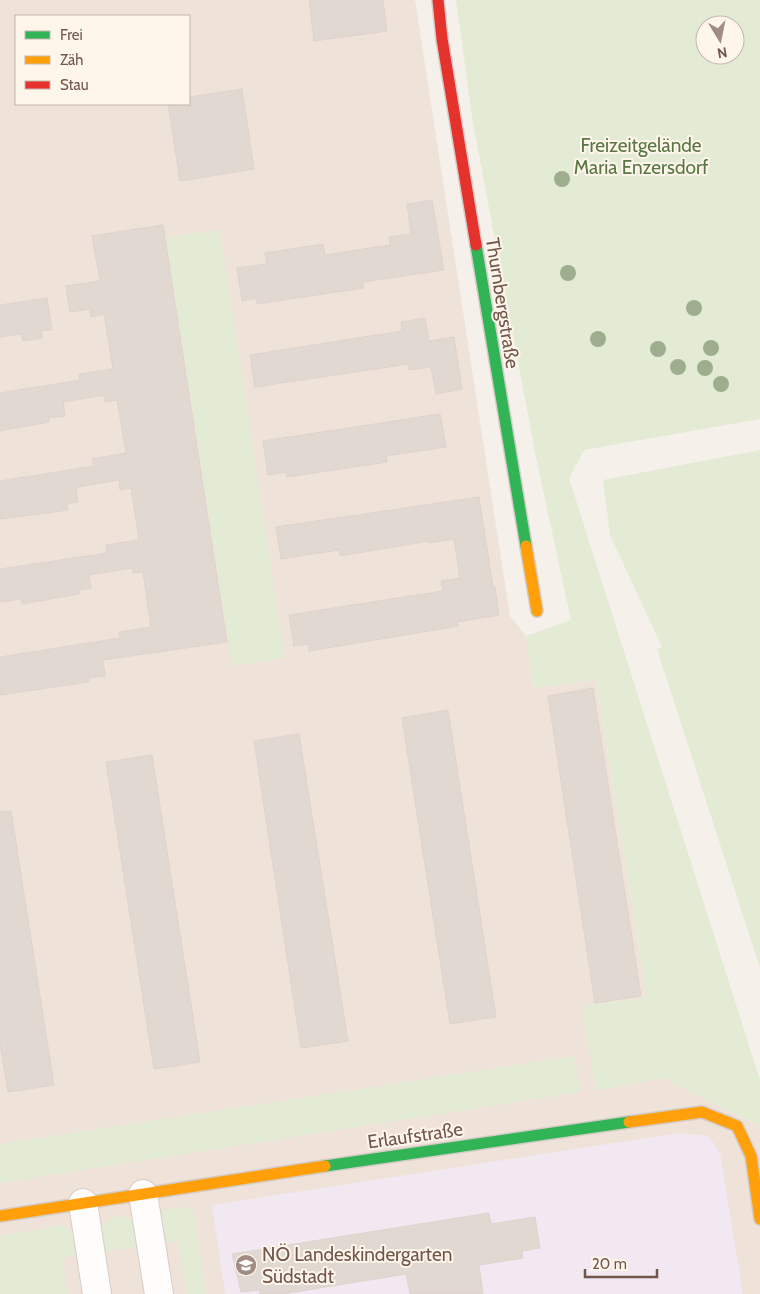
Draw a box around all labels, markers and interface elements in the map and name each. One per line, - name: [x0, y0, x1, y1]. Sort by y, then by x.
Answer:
- legend: [15, 15, 190, 105]
- north arrow: [695, 15, 745, 65]
- text: Frei: [60, 26, 83, 44]
- text: N: [716, 43, 729, 63]
- text: Zäh: [60, 51, 83, 69]
- text: Stau: [60, 76, 89, 94]
- park label: Freizeitgelände Maria Enzersdorf: [574, 134, 709, 179]
- street label: Thurnbergstraße: [481, 236, 524, 371]
- street label: Erlaufstraße: [366, 1117, 464, 1154]
- place label: NÖ Landeskindergarten Südstadt: [262, 1243, 452, 1288]
- scale bar: [585, 1246, 658, 1278]
- school or university icon: NÖ Landeskindergarten Südstadt: [234, 1253, 258, 1277]
- text: 20 m: [592, 1255, 627, 1273]

